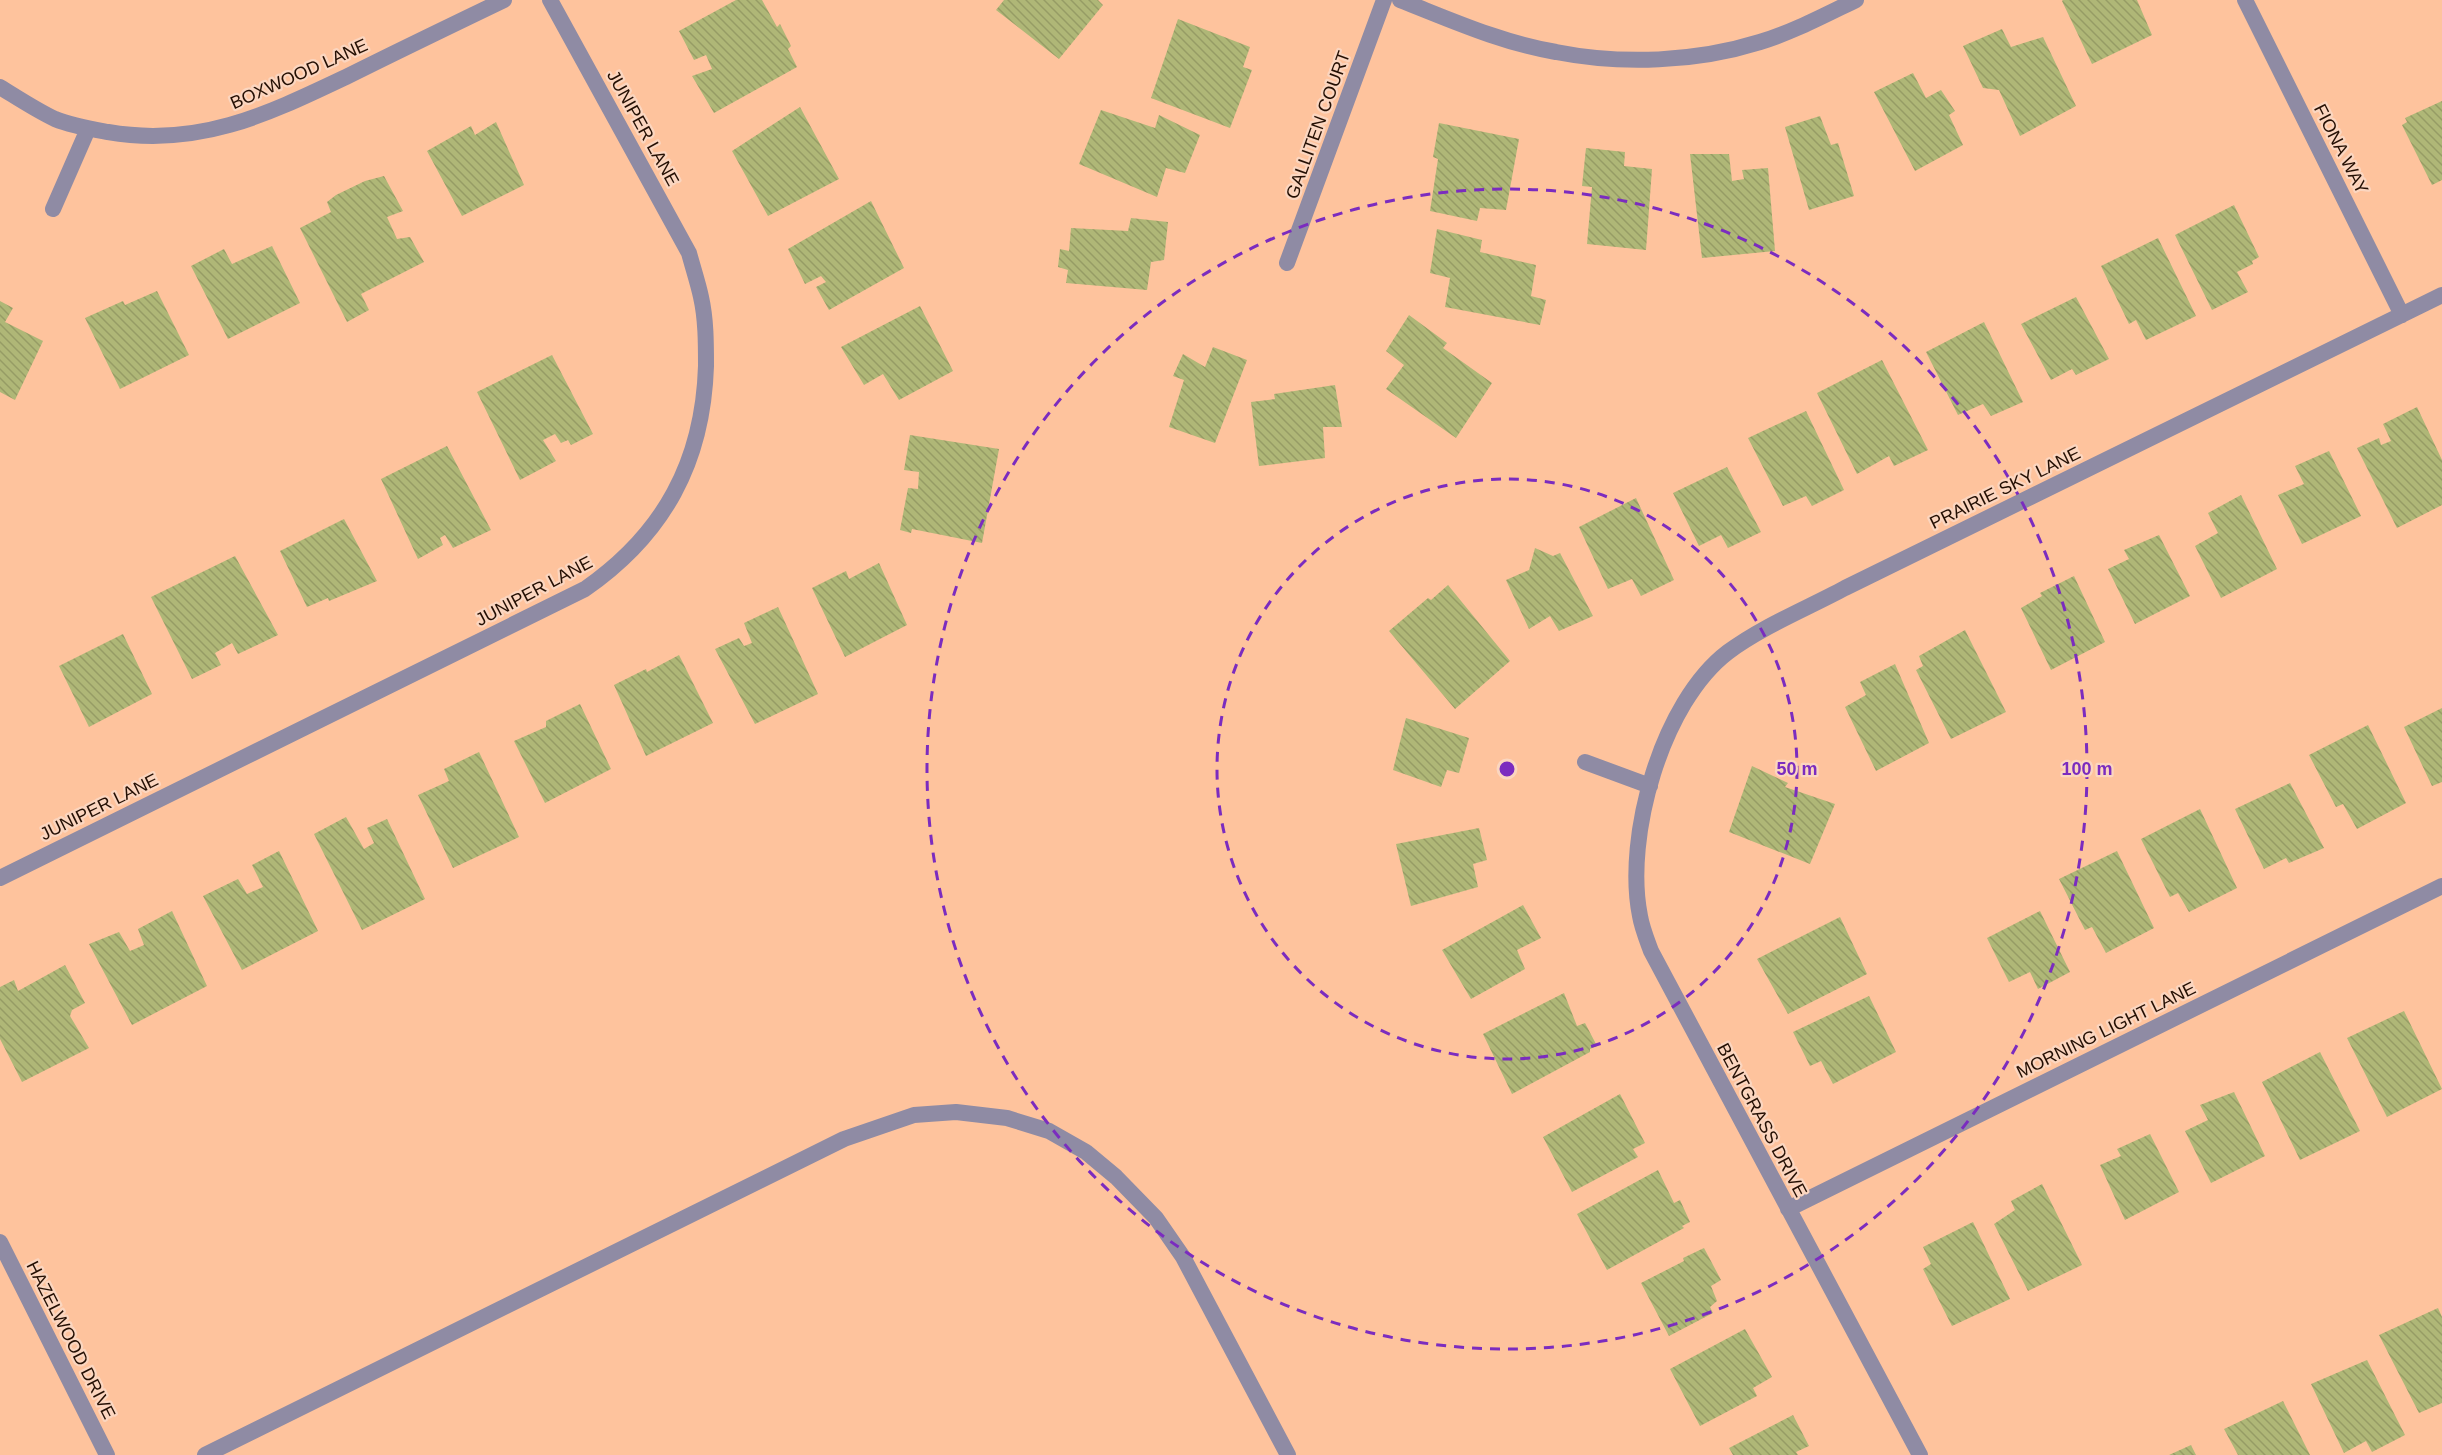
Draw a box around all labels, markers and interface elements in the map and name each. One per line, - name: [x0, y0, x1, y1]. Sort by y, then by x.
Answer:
- street label: BOXWOOD LANE: [227, 35, 371, 113]
- street label: GALLITEN COURT: [1282, 48, 1354, 202]
- street label: JUNIPER LANE: [603, 67, 683, 189]
- street label: FIONA WAY: [2310, 101, 2372, 197]
- street label: PRAIRIE SKY LANE: [1927, 443, 2083, 533]
- street label: JUNIPER LANE: [472, 552, 596, 630]
- centre of rings: [1497, 759, 1517, 779]
- text: 50 m: [1776, 759, 1818, 779]
- text: 100 m: [2061, 759, 2113, 779]
- street label: JUNIPER LANE: [37, 770, 161, 844]
- street label: MORNING LIGHT LANE: [2013, 978, 2199, 1082]
- street label: BENTGRASS DRIVE: [1713, 1040, 1811, 1200]
- street label: HAZELWOOD DRIVE: [22, 1258, 120, 1422]

